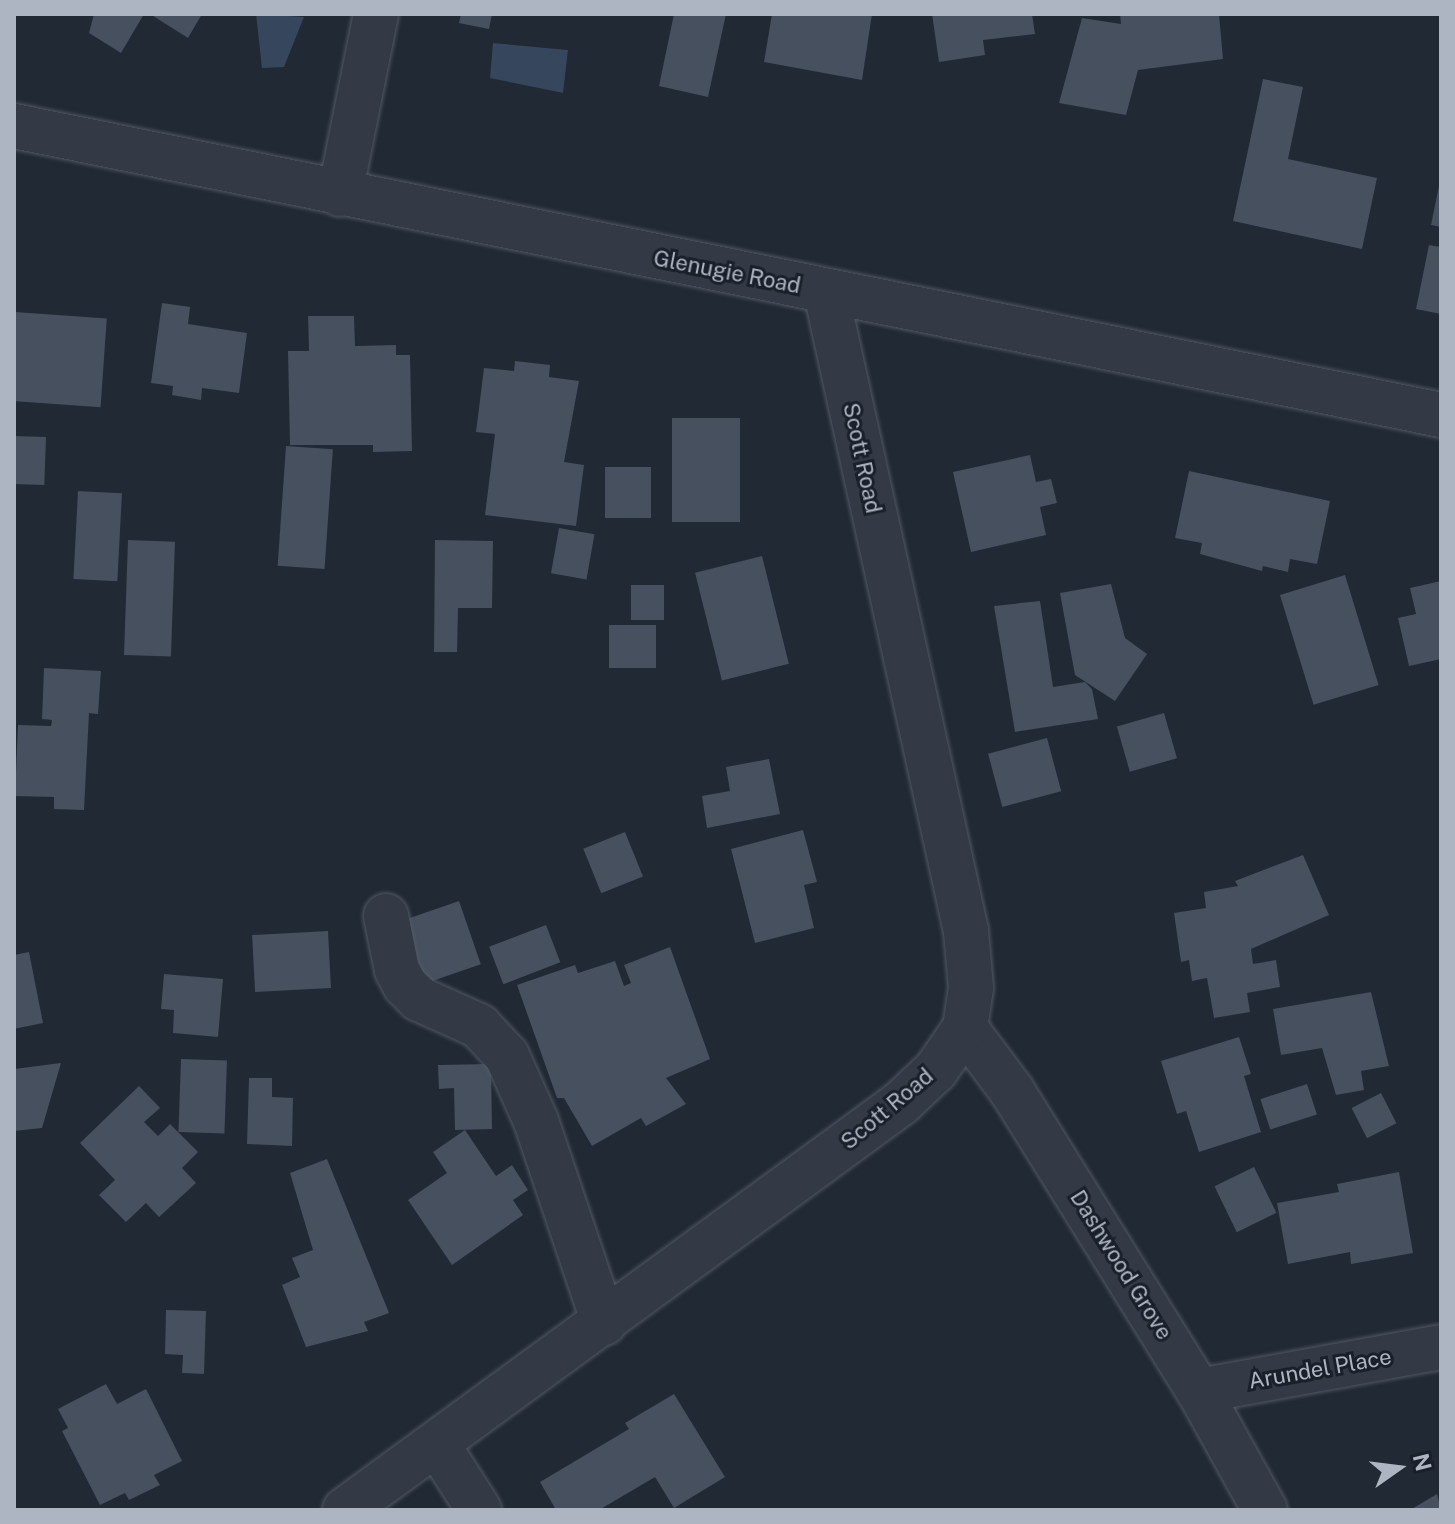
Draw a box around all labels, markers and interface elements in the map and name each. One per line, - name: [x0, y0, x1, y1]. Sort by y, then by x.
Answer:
- street label: Glenugie Road: [651, 245, 803, 299]
- street label: Scott Road: [837, 400, 887, 516]
- street label: Scott Road: [836, 1063, 938, 1155]
- street label: Dashwood Grove: [1064, 1185, 1178, 1345]
- street label: Arundel Place: [1247, 1343, 1393, 1395]
- north arrow: [1359, 1428, 1439, 1508]
- text: N: [1408, 1451, 1437, 1474]

